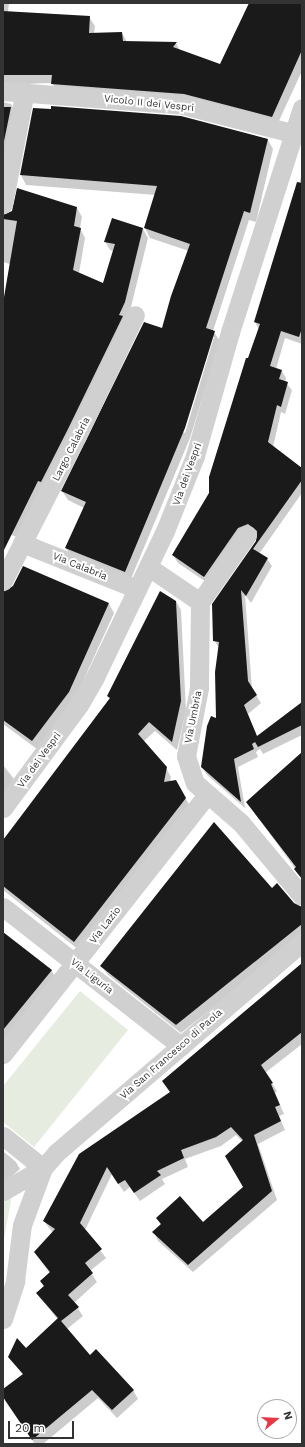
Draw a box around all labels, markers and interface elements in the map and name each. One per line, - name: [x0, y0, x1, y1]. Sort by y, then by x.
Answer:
- street label: Vicolo II dei Vespri: [103, 92, 195, 114]
- street label: Largo Calabria: [50, 415, 92, 483]
- street label: Via dei Vespri: [170, 441, 204, 507]
- street label: Via Calabria: [51, 550, 109, 582]
- street label: Via Umbria: [182, 690, 204, 744]
- street label: Via dei Vespri: [15, 730, 63, 790]
- street label: Via Lazio: [87, 904, 123, 946]
- street label: Via Liguria: [68, 956, 116, 996]
- street label: Via San Francesco di Paola: [117, 1006, 225, 1102]
- north arrow: [257, 1399, 297, 1439]
- text: N: [280, 1410, 295, 1421]
- scale bar: [10, 1413, 76, 1439]
- text: 20 m: [15, 1421, 45, 1435]

